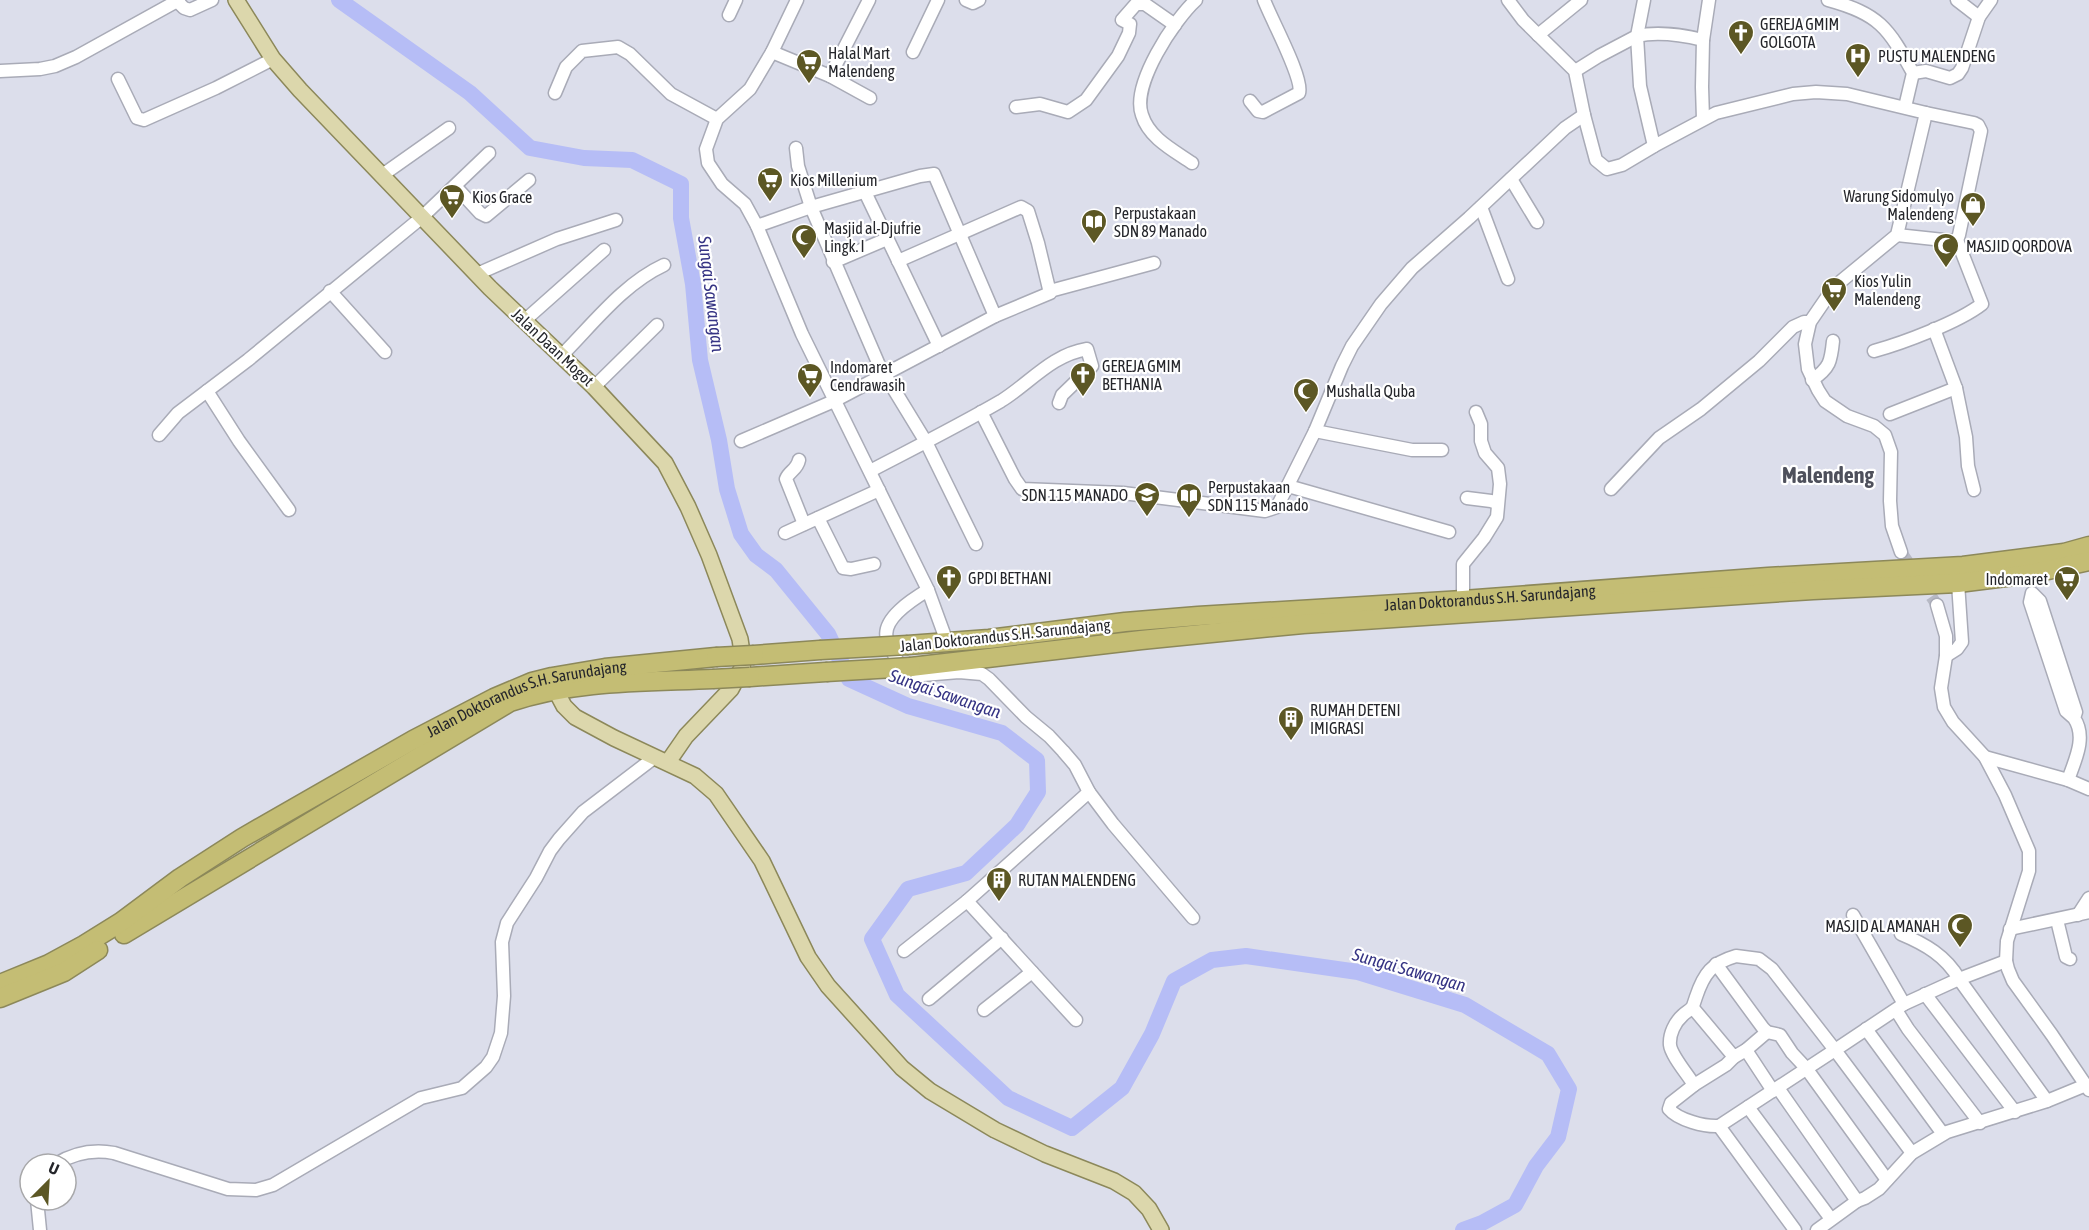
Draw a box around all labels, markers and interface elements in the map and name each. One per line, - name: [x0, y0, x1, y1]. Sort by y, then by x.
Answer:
- place label: GEREJA GMIM GOLGOTA: [1760, 15, 1839, 51]
- church icon: GEREJA GMIM GOLGOTA: [1726, 18, 1756, 56]
- hospital icon: PUSTU MALENDENG: [1843, 41, 1873, 79]
- place label: Halal Mart Malendeng: [828, 44, 895, 81]
- supermarket icon: Halal Mart Malendeng: [794, 47, 824, 85]
- place label: PUSTU MALENDENG: [1878, 47, 1995, 65]
- supermarket icon: Kios Millenium: [755, 165, 785, 203]
- place label: Kios Millenium: [790, 171, 878, 189]
- supermarket icon: Kios Grace: [437, 182, 467, 220]
- place label: Warung Sidomulyo Malendeng: [1843, 187, 1954, 224]
- place label: Kios Grace: [472, 188, 532, 206]
- shop icon: Warung Sidomulyo Malendeng: [1958, 190, 1988, 228]
- place label: Perpustakaan SDN 89 Manado: [1114, 204, 1207, 240]
- library icon: Perpustakaan SDN 89 Manado: [1079, 207, 1109, 245]
- place label: Masjid al-Djufrie Lingk. I: [824, 219, 921, 256]
- mosque icon: Masjid al-Djufrie Lingk. I: [789, 222, 819, 260]
- mosque icon: MASJID QORDOVA: [1931, 231, 1961, 269]
- water label: Sungai Sawangan: [694, 234, 729, 353]
- place label: MASJID QORDOVA: [1966, 237, 2072, 255]
- place label: Kios Yulin Malendeng: [1854, 272, 1921, 309]
- supermarket icon: Kios Yulin Malendeng: [1819, 275, 1849, 313]
- street label: Jalan Daan Mogot: [508, 305, 598, 390]
- place label: GEREJA GMIM BETHANIA: [1102, 357, 1181, 393]
- place label: Indomaret Cendrawasih: [830, 358, 906, 394]
- church icon: GEREJA GMIM BETHANIA: [1068, 360, 1098, 398]
- supermarket icon: Indomaret Cendrawasih: [795, 361, 825, 399]
- mosque icon: Mushalla Quba: [1291, 376, 1321, 414]
- place label: Mushalla Quba: [1326, 382, 1416, 400]
- district label: Malendeng: [1782, 462, 1874, 488]
- place label: Perpustakaan SDN 115 Manado: [1208, 478, 1309, 514]
- school or university icon: SDN 115 MANADO: [1132, 480, 1162, 518]
- library icon: Perpustakaan SDN 115 Manado: [1174, 481, 1204, 519]
- place label: SDN 115 MANADO: [1022, 486, 1128, 504]
- church icon: GPDI BETHANI: [934, 563, 964, 601]
- supermarket icon: Indomaret: [2052, 564, 2082, 602]
- place label: GPDI BETHANI: [968, 569, 1052, 587]
- place label: Indomaret: [1986, 570, 2048, 588]
- street label: Jalan Doktorandus S.H. Sarundajang: [1384, 581, 1596, 614]
- street label: Jalan Doktorandus S.H. Sarundajang: [899, 615, 1111, 656]
- street label: Jalan Doktorandus S.H. Sarundajang: [423, 657, 627, 740]
- water label: Sungai Sawangan: [886, 664, 1004, 723]
- place label: RUMAH DETENI IMIGRASI: [1310, 701, 1401, 737]
- building icon: RUMAH DETENI IMIGRASI: [1276, 704, 1306, 742]
- building icon: RUTAN MALENDENG: [984, 865, 1014, 903]
- place label: RUTAN MALENDENG: [1018, 871, 1136, 889]
- mosque icon: MASJID AL AMANAH: [1945, 911, 1975, 949]
- place label: MASJID AL AMANAH: [1825, 917, 1940, 935]
- water label: Sungai Sawangan: [1349, 943, 1468, 996]
- north arrow: [18, 1152, 78, 1212]
- text: U: [46, 1158, 62, 1178]

